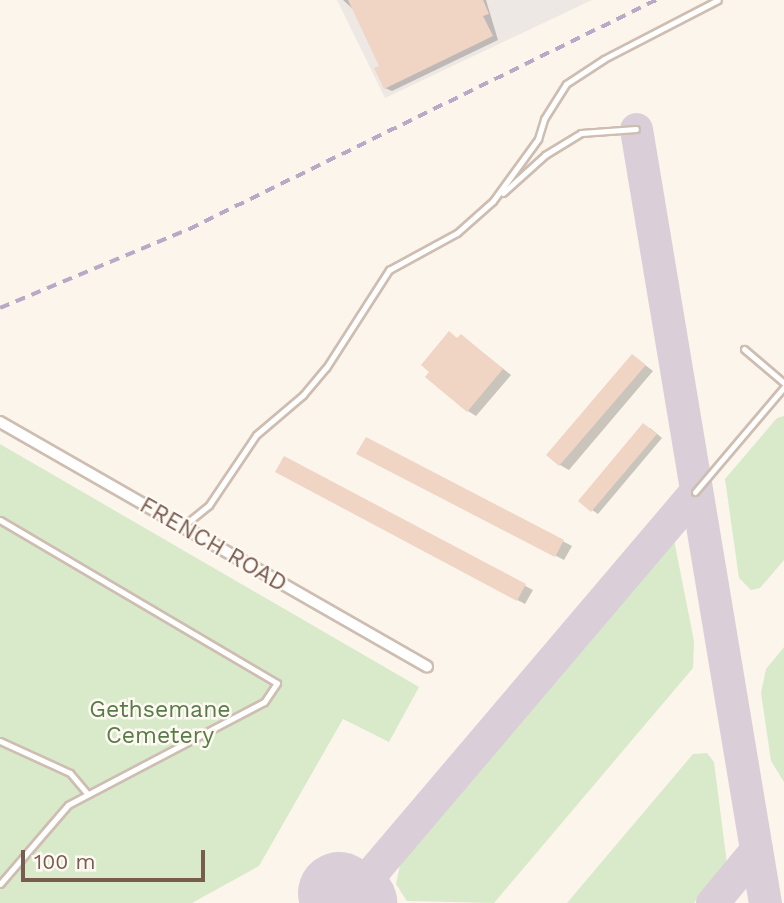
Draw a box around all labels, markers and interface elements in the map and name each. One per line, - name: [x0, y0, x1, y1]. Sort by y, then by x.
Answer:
- street label: FRENCH ROAD: [135, 492, 291, 598]
- park label: Gethsemane Cemetery: [89, 696, 231, 750]
- scale bar: [24, 836, 208, 880]
- text: 100 m: [34, 849, 96, 874]

